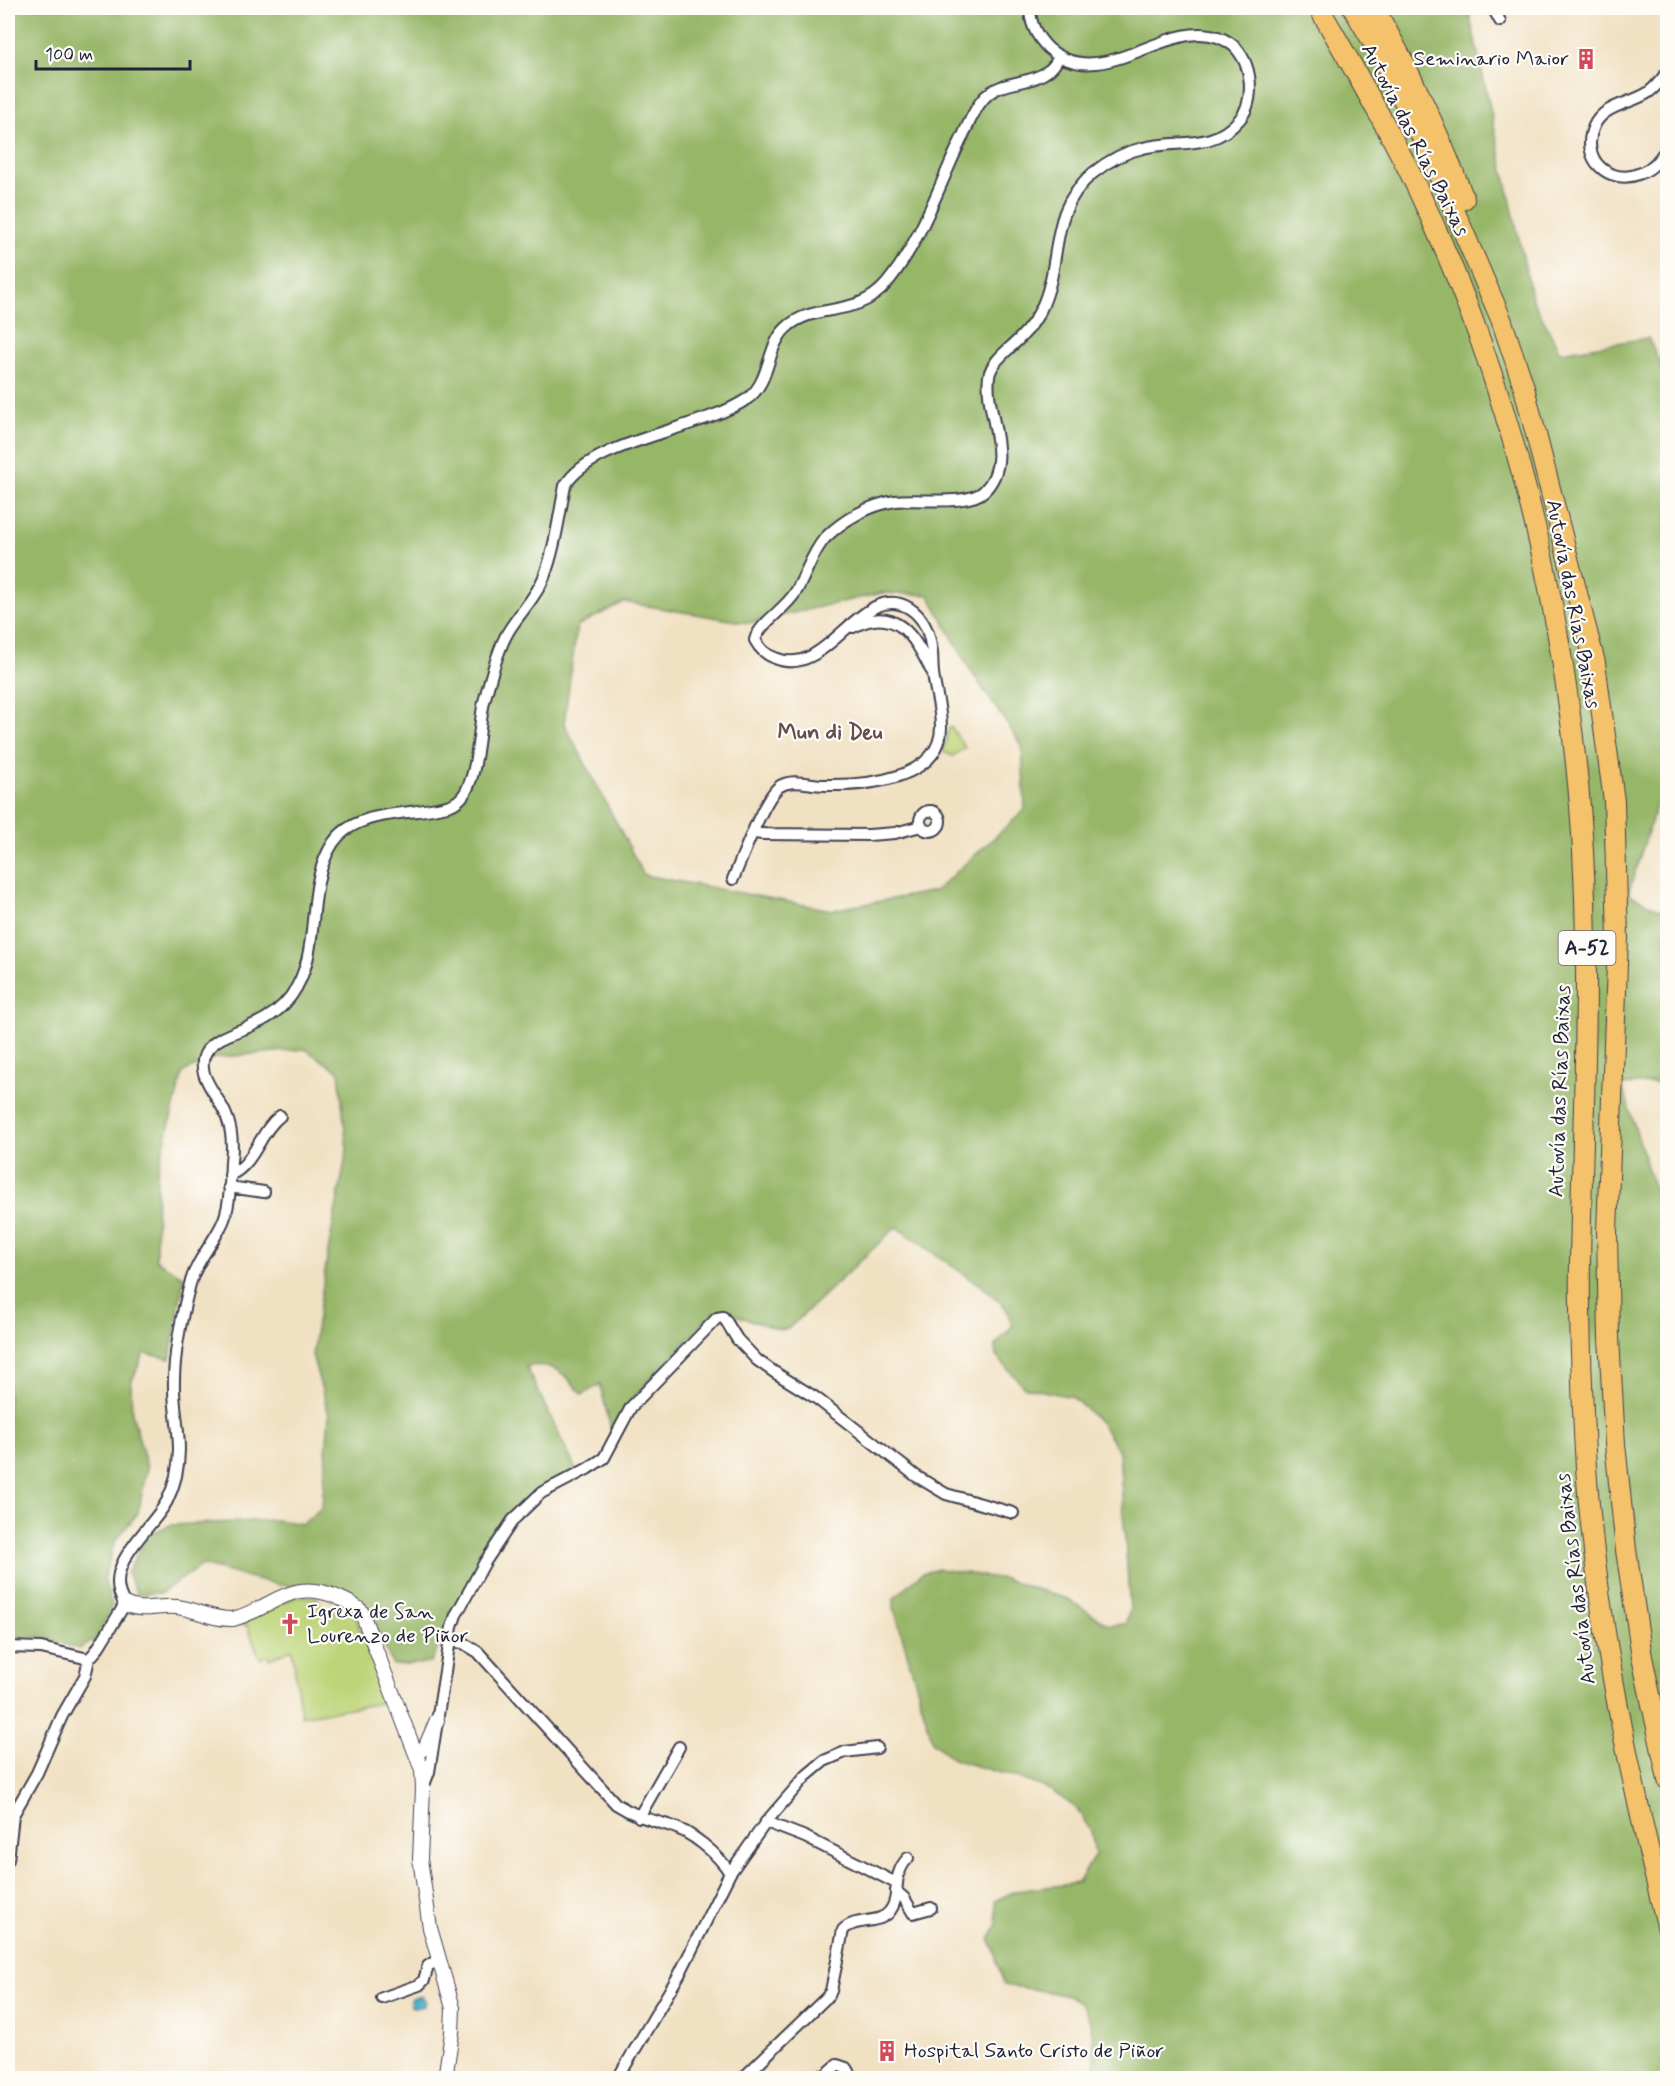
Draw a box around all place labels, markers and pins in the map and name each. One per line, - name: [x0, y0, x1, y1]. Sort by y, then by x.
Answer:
- place label: Seminario Maior: [1413, 45, 1569, 73]
- building icon: Seminario Maior: [1574, 47, 1598, 71]
- place label: Igrexa de San Lourenzo de Piñor: [307, 1598, 469, 1650]
- church icon: Igrexa de San Lourenzo de Piñor: [278, 1612, 302, 1636]
- place label: Hospital Santo Cristo de Piñor: [904, 2037, 1164, 2065]
- building icon: Hospital Santo Cristo de Piñor: [875, 2039, 899, 2063]

